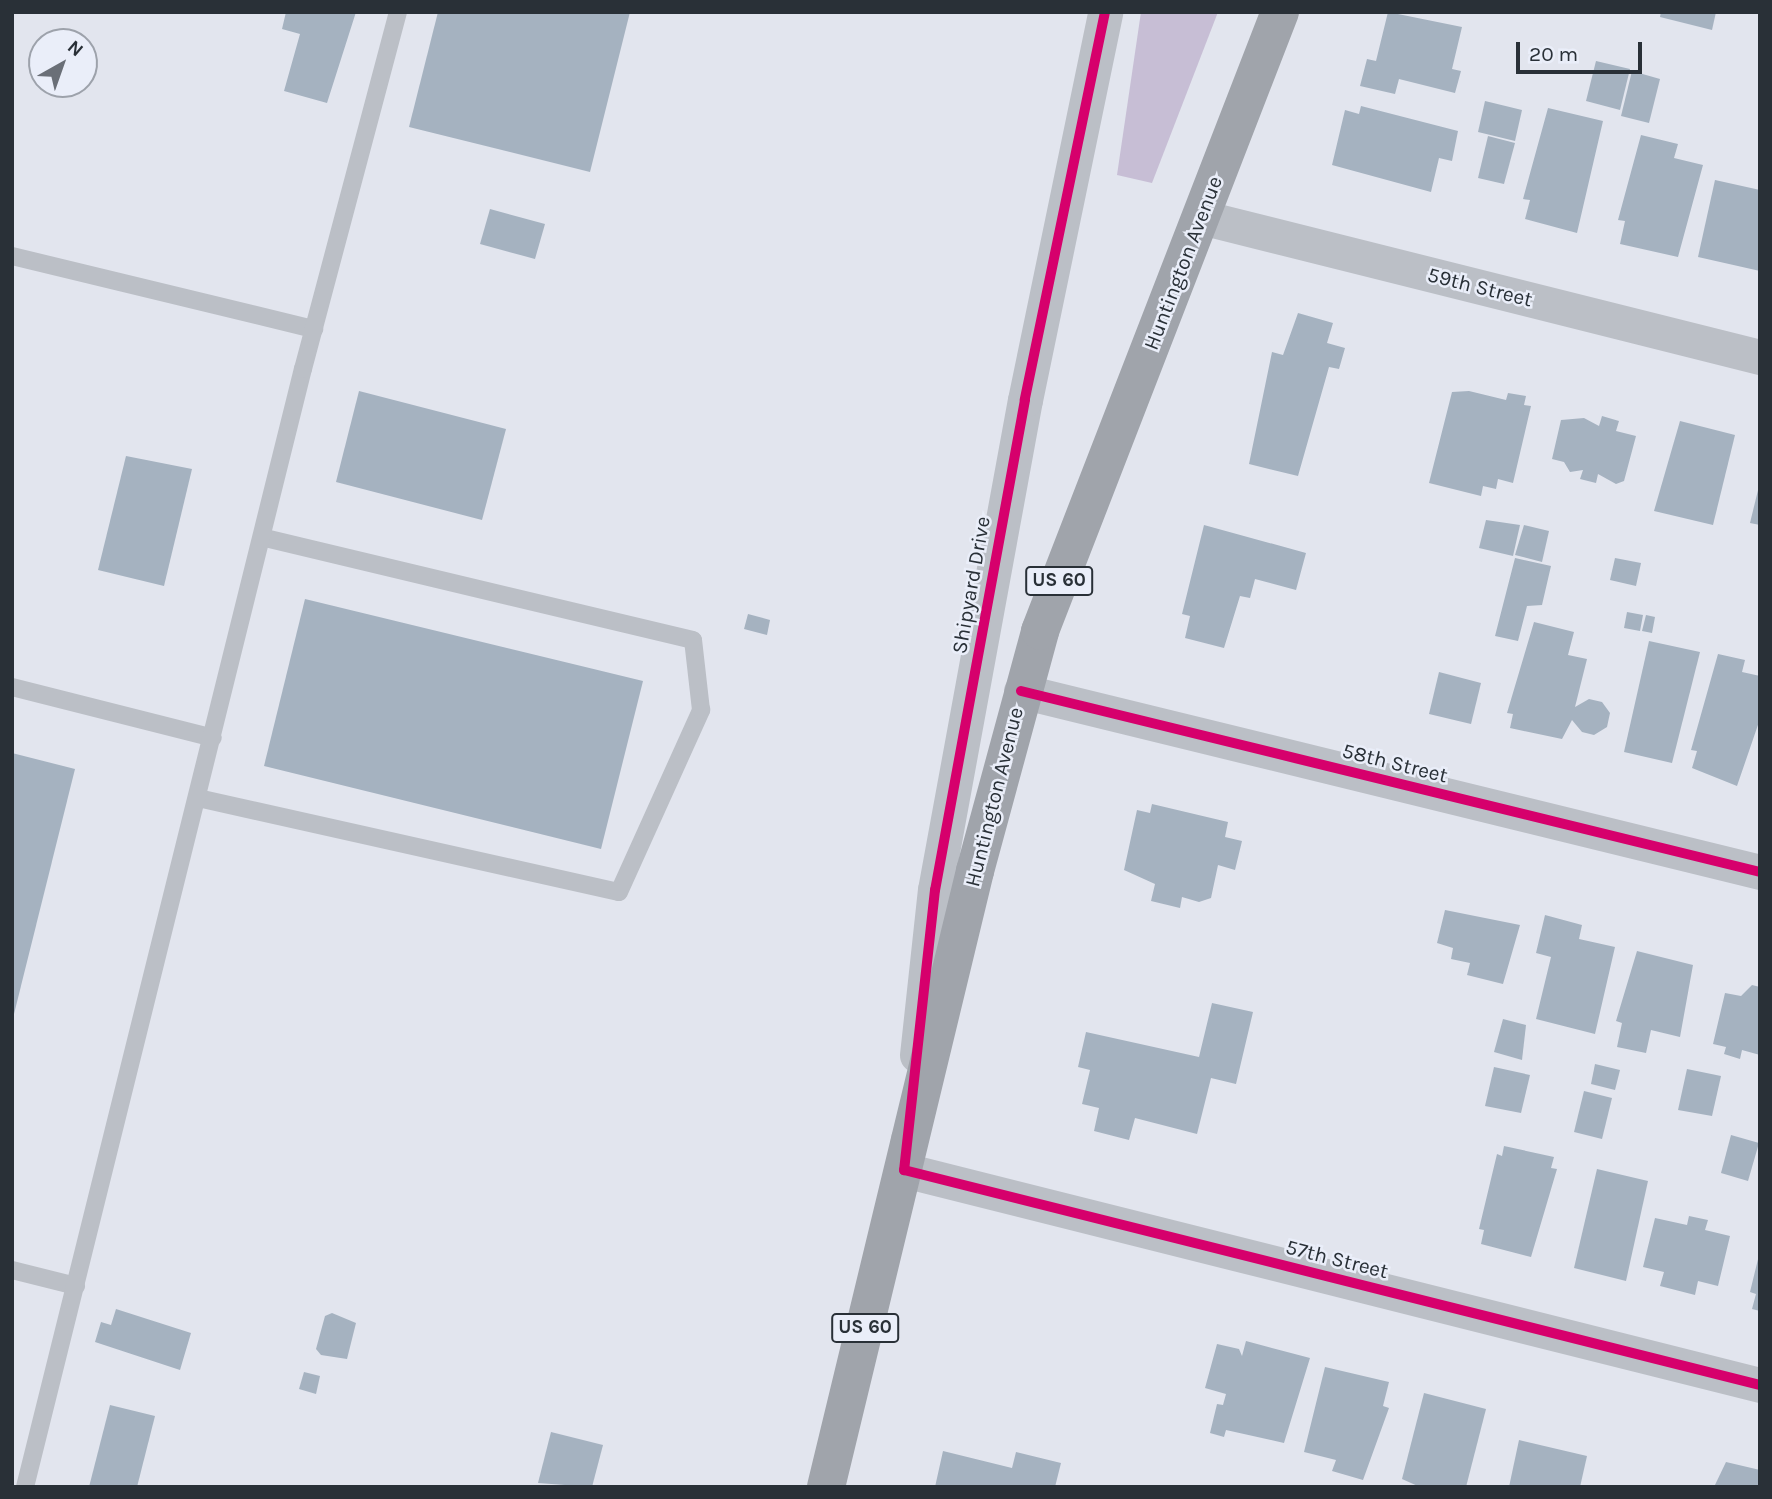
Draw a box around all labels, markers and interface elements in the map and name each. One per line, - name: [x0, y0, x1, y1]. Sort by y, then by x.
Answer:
- north arrow: [28, 28, 98, 98]
- scale bar: [1520, 28, 1646, 72]
- text: N: [63, 36, 88, 61]
- text: 20 m: [1529, 42, 1578, 66]
- street label: Huntington Avenue: [1138, 172, 1228, 354]
- street label: 59th Street: [1425, 262, 1535, 312]
- street label: Shipyard Drive: [946, 514, 996, 656]
- road number: US 60: [1024, 566, 1094, 596]
- street label: Huntington Avenue: [959, 705, 1029, 889]
- street label: 58th Street: [1340, 738, 1450, 788]
- street label: 57th Street: [1283, 1234, 1391, 1284]
- road number: US 60: [830, 1312, 900, 1344]

